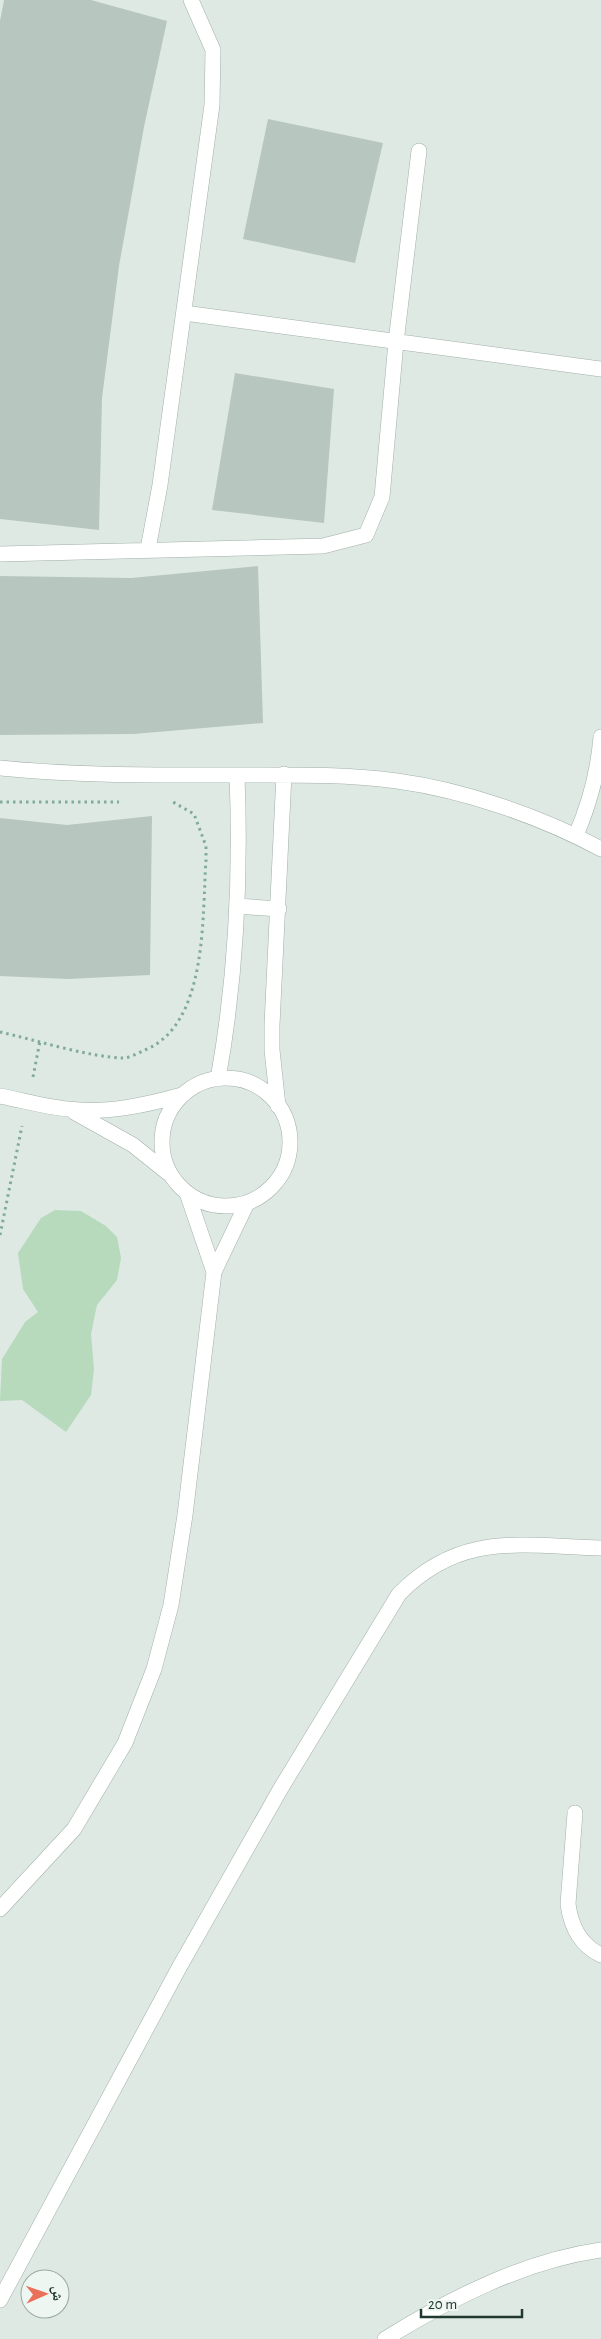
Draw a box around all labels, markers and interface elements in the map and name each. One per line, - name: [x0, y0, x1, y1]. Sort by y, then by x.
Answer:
- north arrow: [20, 2269, 70, 2319]
- text: ش: [49, 2286, 64, 2301]
- scale bar: [421, 2286, 522, 2318]
- text: 20 m: [428, 2297, 457, 2312]

